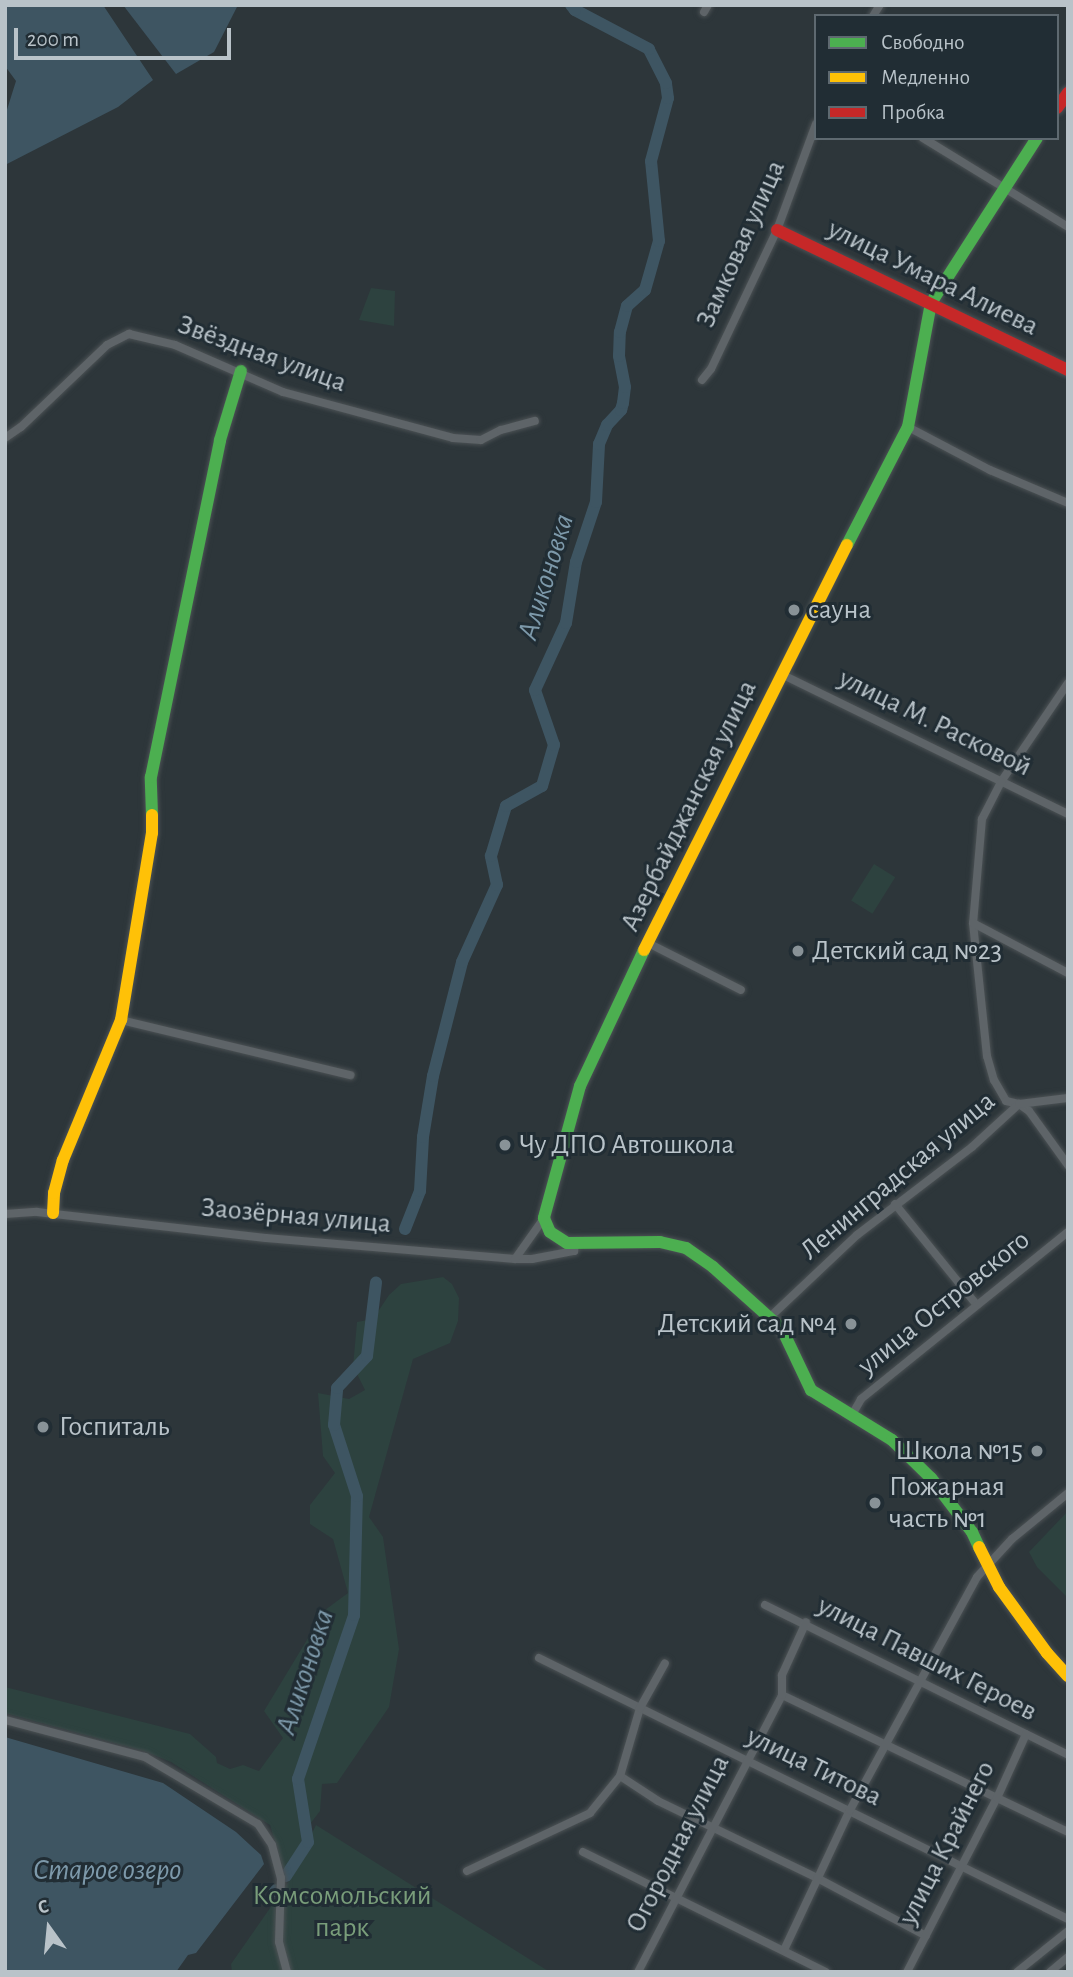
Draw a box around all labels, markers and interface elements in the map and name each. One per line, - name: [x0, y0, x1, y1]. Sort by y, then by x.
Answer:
- scale bar: [18, 14, 234, 58]
- legend: [814, 14, 1059, 140]
- text: 200 m: [27, 29, 79, 50]
- text: Свободно: [881, 32, 965, 53]
- text: Медленно: [881, 67, 970, 88]
- text: Пробка: [881, 102, 945, 123]
- street label: Замковая улица: [689, 155, 793, 333]
- street label: улица Умара Алиева: [822, 212, 1044, 344]
- street label: Звёздная улица: [173, 308, 351, 400]
- water label: Аликоновка: [510, 510, 582, 644]
- place label: сауна: [808, 593, 871, 627]
- marker: сауна: [786, 602, 802, 618]
- street label: улица М. Расковой: [833, 662, 1037, 784]
- street label: Азербайджанская улица: [614, 675, 764, 937]
- place label: Детский сад №23: [812, 934, 1002, 968]
- marker: Детский сад №23: [790, 943, 806, 959]
- street label: Ленинградская улица: [794, 1085, 1002, 1267]
- place label: Чу ДПО Автошкола: [519, 1128, 734, 1162]
- marker: Чу ДПО Автошкола: [497, 1137, 513, 1153]
- street label: Заозёрная улица: [200, 1191, 392, 1241]
- street label: улица Островского: [851, 1223, 1037, 1383]
- place label: Детский сад №4: [658, 1307, 837, 1341]
- marker: Детский сад №4: [843, 1316, 859, 1332]
- place label: Госпиталь: [59, 1410, 169, 1444]
- marker: Госпиталь: [33, 1417, 53, 1437]
- place label: Школа №15: [895, 1434, 1023, 1468]
- marker: Школа №15: [1029, 1443, 1045, 1459]
- place label: Пожарная часть №1: [889, 1470, 1005, 1536]
- marker: Пожарная часть №1: [867, 1495, 883, 1511]
- street label: улица Павших Героев: [812, 1589, 1042, 1729]
- water label: Аликоновка: [268, 1605, 342, 1739]
- street label: улица Титова: [741, 1720, 887, 1814]
- street label: Огородная улица: [619, 1750, 737, 1938]
- street label: улица Крайнего: [891, 1756, 1003, 1930]
- water label: Старое озеро: [33, 1852, 181, 1888]
- park label: Комсомольский парк: [252, 1879, 432, 1945]
- north arrow: [14, 1893, 84, 1963]
- text: С: [36, 1897, 51, 1918]

